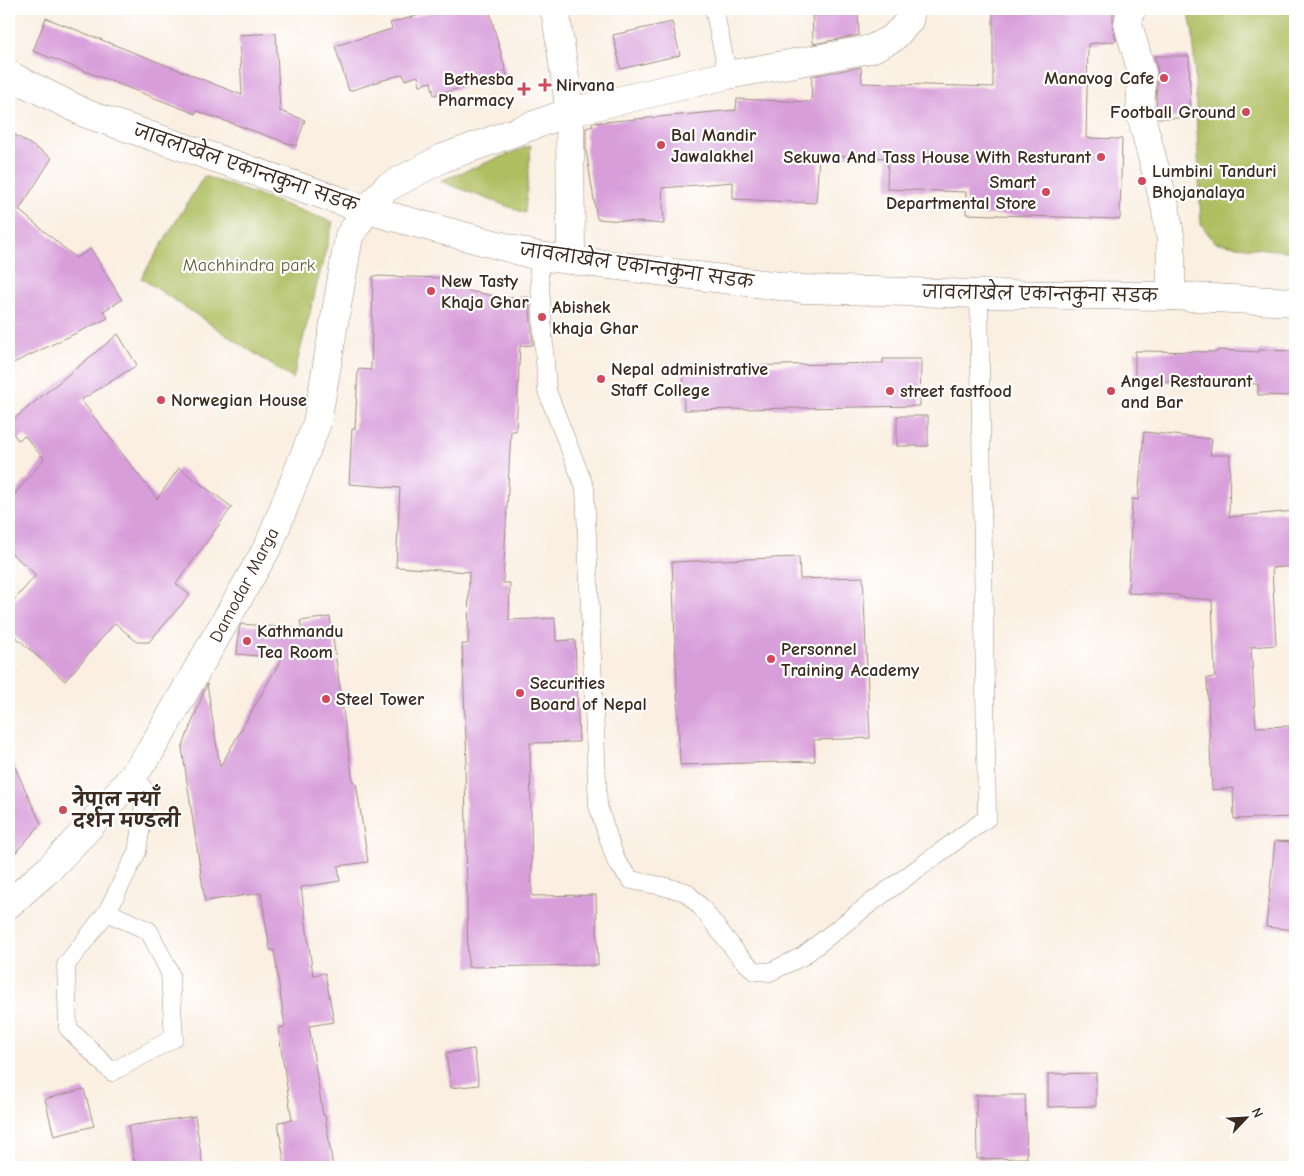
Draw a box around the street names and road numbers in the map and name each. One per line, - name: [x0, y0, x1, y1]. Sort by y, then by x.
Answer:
- street label: जावलाखेल एकान्तकुना सडक: [129, 116, 363, 220]
- street label: जावलाखेल एकान्तकुना सडक: [518, 236, 757, 296]
- street label: जावलाखेल एकान्तकुना सडक: [921, 278, 1159, 310]
- street label: Damodar Marga: [205, 524, 283, 646]

